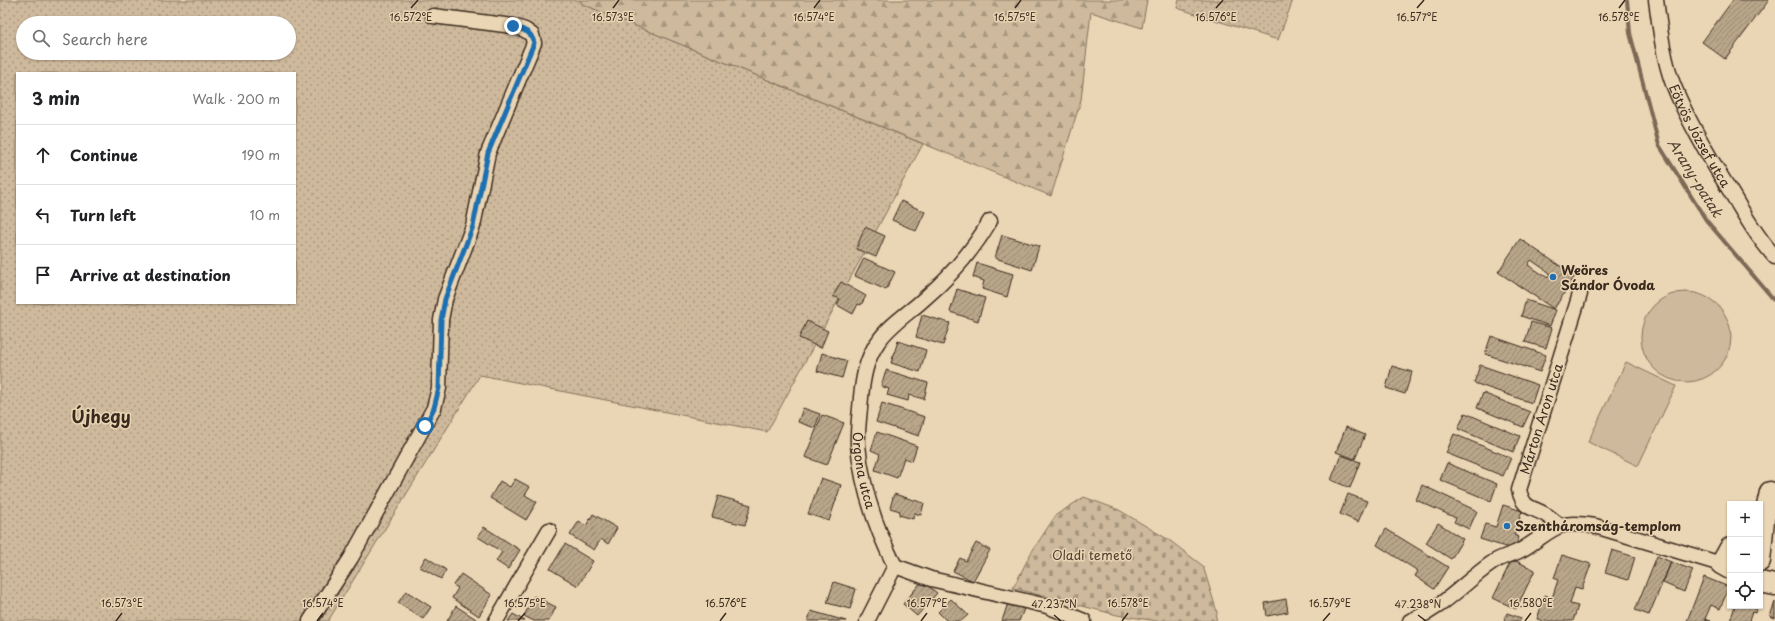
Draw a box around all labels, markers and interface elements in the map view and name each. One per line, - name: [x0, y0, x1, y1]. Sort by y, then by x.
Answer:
- text: 16.572°E: [390, 9, 432, 24]
- text: 16.573°E: [592, 9, 634, 24]
- text: 16.574°E: [793, 9, 835, 24]
- text: 16.575°E: [994, 9, 1036, 24]
- text: 16.576°E: [1195, 9, 1237, 24]
- text: 16.577°E: [1396, 9, 1438, 24]
- text: 16.578°E: [1598, 9, 1640, 24]
- search box: [16, 16, 296, 60]
- route end: [504, 17, 522, 35]
- icon: search: [30, 27, 52, 49]
- text: Search here: [62, 27, 148, 50]
- street label: Eötvös József utca: [1665, 81, 1736, 191]
- text: 3 min: [32, 85, 80, 111]
- text: Walk · 200 m: [192, 89, 280, 108]
- water label: Arany-patak: [1663, 134, 1729, 222]
- text: Continue: [70, 143, 138, 166]
- icon: ahead: [32, 144, 54, 166]
- text: 190 m: [241, 145, 280, 164]
- text: Turn left: [70, 203, 136, 226]
- icon: left: [32, 204, 54, 226]
- text: 10 m: [250, 205, 280, 224]
- place label: Weöres Sándor Óvoda: [1561, 260, 1655, 294]
- text: Arrive at destination: [70, 263, 231, 286]
- icon: arrive: [32, 264, 54, 286]
- marker: Weöres Sándor Óvoda: [1548, 272, 1558, 282]
- street label: Márton Áron utca: [1515, 360, 1567, 476]
- district label: Újhegy: [71, 403, 131, 429]
- route start: [416, 417, 434, 435]
- street label: Orgona utca: [849, 432, 881, 512]
- map controls: [1727, 501, 1763, 609]
- button: +: [1727, 501, 1763, 537]
- place label: Szentháromság-templom: [1515, 516, 1681, 535]
- marker: Szentháromság-templom: [1502, 521, 1512, 531]
- button: −: [1727, 537, 1763, 573]
- park label: Oladi temető: [1052, 545, 1132, 564]
- button: locate: [1727, 573, 1763, 609]
- text: 16.573°E: [101, 595, 143, 610]
- text: 16.574°E: [302, 595, 344, 610]
- text: 16.575°E: [504, 595, 546, 610]
- text: 16.576°E: [705, 595, 747, 610]
- text: 16.577°E: [906, 595, 948, 610]
- text: 16.578°E: [1107, 595, 1149, 610]
- text: 16.579°E: [1309, 595, 1351, 610]
- text: 16.580°E: [1509, 595, 1553, 610]
- text: 47.237°N: [1031, 596, 1077, 611]
- text: 47.238°N: [1395, 596, 1442, 611]

